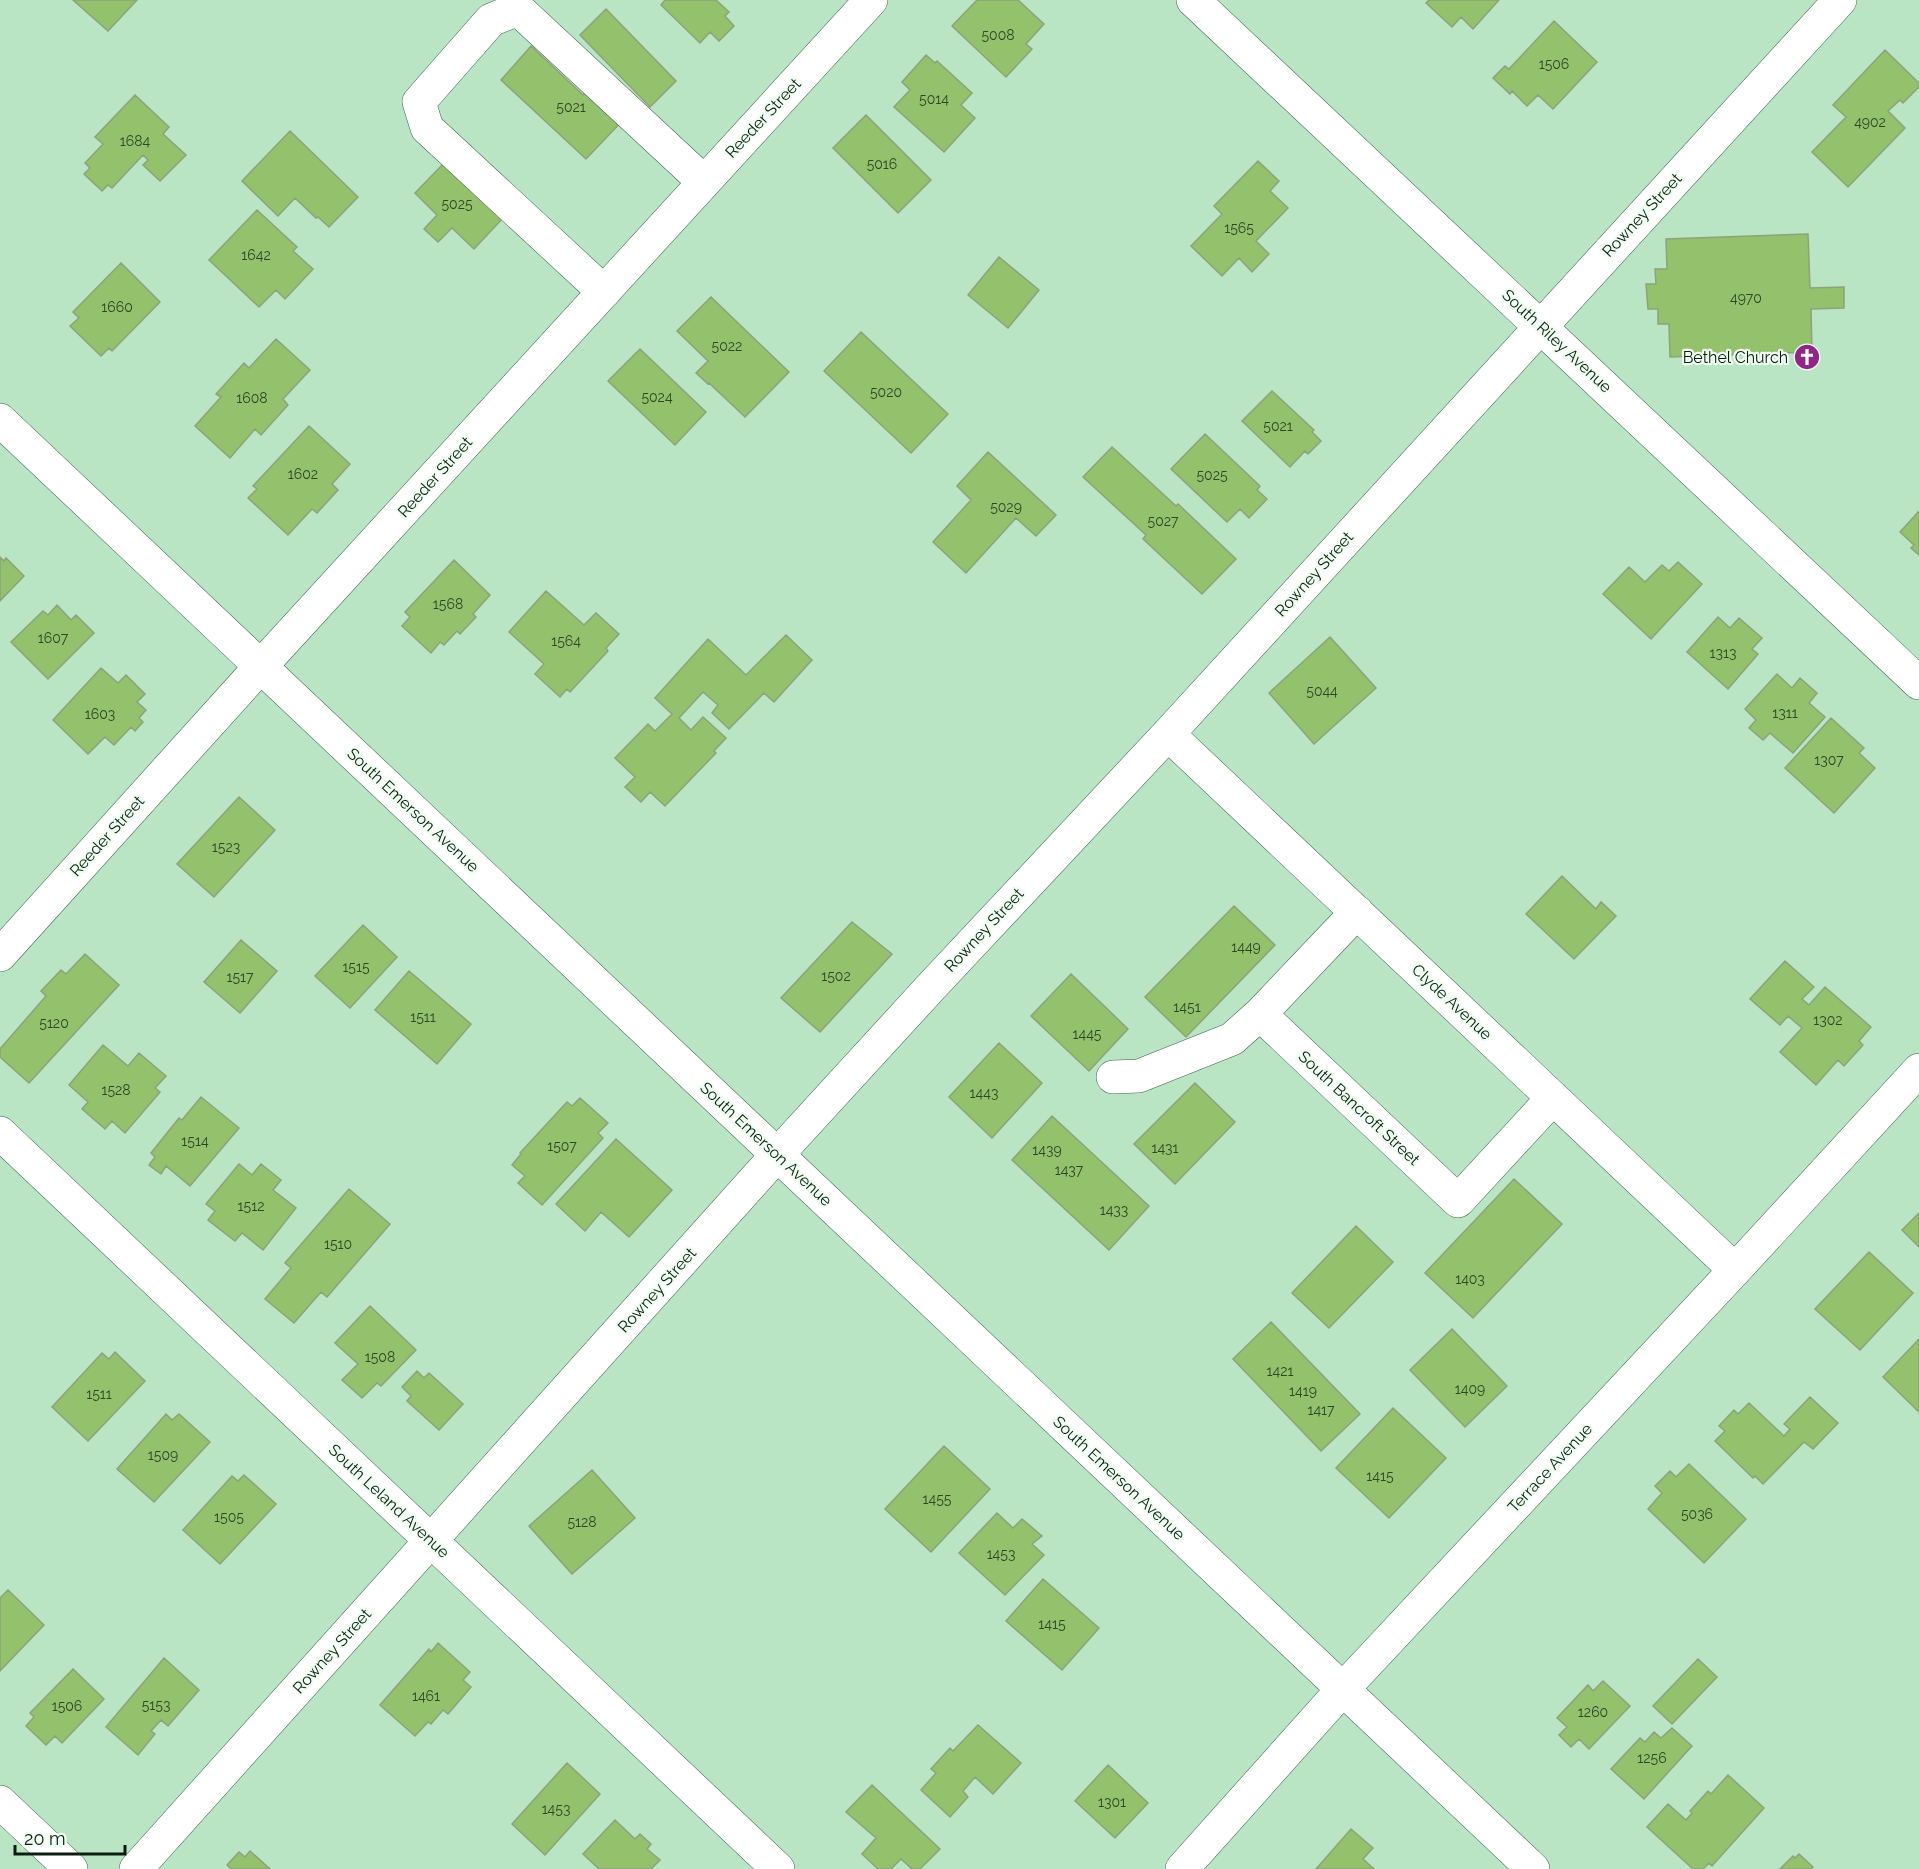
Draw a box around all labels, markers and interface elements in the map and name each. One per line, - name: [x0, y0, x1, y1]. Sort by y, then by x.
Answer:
- house number: 5008: [981, 27, 1015, 43]
- house number: 1506: [1539, 56, 1569, 72]
- street label: Reeder Street: [721, 74, 805, 162]
- house number: 5014: [919, 91, 949, 107]
- house number: 5021: [556, 99, 586, 115]
- house number: 4902: [1854, 114, 1886, 130]
- house number: 1684: [120, 133, 151, 149]
- house number: 5016: [867, 156, 897, 172]
- street label: Rowney Street: [1598, 169, 1686, 261]
- house number: 5025: [441, 196, 473, 212]
- house number: 1565: [1224, 220, 1254, 236]
- house number: 1642: [241, 247, 271, 263]
- street label: South Riley Avenue: [1498, 285, 1616, 397]
- house number: 4970: [1730, 290, 1762, 306]
- house number: 1660: [101, 299, 133, 315]
- house number: 5022: [712, 338, 742, 354]
- church icon: Bethel Church: [1792, 342, 1822, 372]
- place label: Bethel Church: [1683, 348, 1788, 367]
- house number: 5020: [870, 384, 902, 400]
- house number: 5024: [641, 389, 673, 405]
- house number: 1608: [236, 390, 268, 406]
- house number: 5021: [1263, 418, 1293, 434]
- street label: Reeder Street: [394, 432, 477, 521]
- house number: 1602: [288, 466, 318, 482]
- house number: 5025: [1196, 467, 1228, 483]
- house number: 5029: [990, 499, 1022, 515]
- house number: 5027: [1148, 513, 1179, 529]
- street label: Rowney Street: [1271, 527, 1357, 620]
- house number: 1568: [433, 596, 463, 612]
- house number: 1607: [38, 630, 69, 646]
- house number: 1564: [551, 633, 581, 649]
- house number: 1313: [1710, 645, 1736, 661]
- house number: 5044: [1306, 683, 1338, 699]
- house number: 1311: [1772, 705, 1798, 721]
- house number: 1603: [85, 706, 115, 722]
- street label: South Emerson Avenue: [343, 744, 483, 876]
- house number: 1307: [1814, 752, 1844, 768]
- street label: Reeder Street: [66, 791, 149, 880]
- house number: 1523: [212, 839, 240, 855]
- street label: Rowney Street: [940, 884, 1028, 976]
- house number: 1449: [1231, 939, 1261, 955]
- house number: 1515: [342, 959, 370, 975]
- street label: Clyde Avenue: [1408, 960, 1496, 1044]
- house number: 1502: [821, 968, 851, 984]
- house number: 1517: [226, 969, 254, 985]
- house number: 1451: [1173, 999, 1201, 1015]
- house number: 1511: [410, 1009, 436, 1025]
- house number: 1302: [1813, 1012, 1843, 1028]
- house number: 5120: [39, 1015, 69, 1031]
- house number: 1445: [1073, 1026, 1102, 1042]
- street label: South Bancroft Street: [1294, 1047, 1424, 1170]
- street label: South Emerson Avenue: [696, 1078, 836, 1210]
- house number: 1528: [101, 1082, 131, 1098]
- house number: 1443: [970, 1085, 998, 1101]
- house number: 1514: [181, 1133, 209, 1149]
- house number: 1507: [547, 1138, 577, 1154]
- house number: 1431: [1151, 1140, 1179, 1156]
- house number: 1439: [1032, 1142, 1062, 1158]
- house number: 1437: [1055, 1162, 1084, 1178]
- house number: 1512: [238, 1198, 264, 1214]
- house number: 1433: [1100, 1202, 1128, 1218]
- house number: 1510: [324, 1236, 352, 1252]
- street label: Rowney Street: [614, 1243, 700, 1336]
- house number: 1403: [1455, 1271, 1485, 1287]
- house number: 1508: [365, 1349, 395, 1365]
- house number: 1421: [1267, 1363, 1293, 1379]
- house number: 1409: [1455, 1381, 1485, 1397]
- house number: 1419: [1289, 1383, 1317, 1399]
- house number: 1511: [86, 1386, 112, 1402]
- house number: 1417: [1307, 1402, 1335, 1418]
- street label: South Emerson Avenue: [1049, 1412, 1189, 1544]
- street label: Terrace Avenue: [1504, 1419, 1596, 1517]
- street label: South Leland Avenue: [325, 1440, 453, 1562]
- house number: 1509: [148, 1447, 178, 1463]
- house number: 1415: [1366, 1468, 1394, 1484]
- house number: 1455: [923, 1491, 952, 1507]
- house number: 5036: [1681, 1506, 1713, 1522]
- house number: 1505: [214, 1509, 244, 1525]
- house number: 5128: [567, 1514, 597, 1530]
- house number: 1453: [987, 1546, 1015, 1562]
- street label: Rowney Street: [289, 1604, 375, 1697]
- house number: 1415: [1038, 1616, 1066, 1632]
- house number: 1461: [412, 1688, 440, 1704]
- house number: 5153: [142, 1697, 170, 1713]
- house number: 1506: [52, 1698, 82, 1714]
- house number: 1260: [1578, 1704, 1608, 1720]
- house number: 1256: [1637, 1750, 1667, 1766]
- house number: 1301: [1098, 1794, 1126, 1810]
- house number: 1453: [542, 1801, 570, 1817]
- scale bar: [15, 1818, 124, 1856]
- text: 20 m: [24, 1828, 66, 1849]

